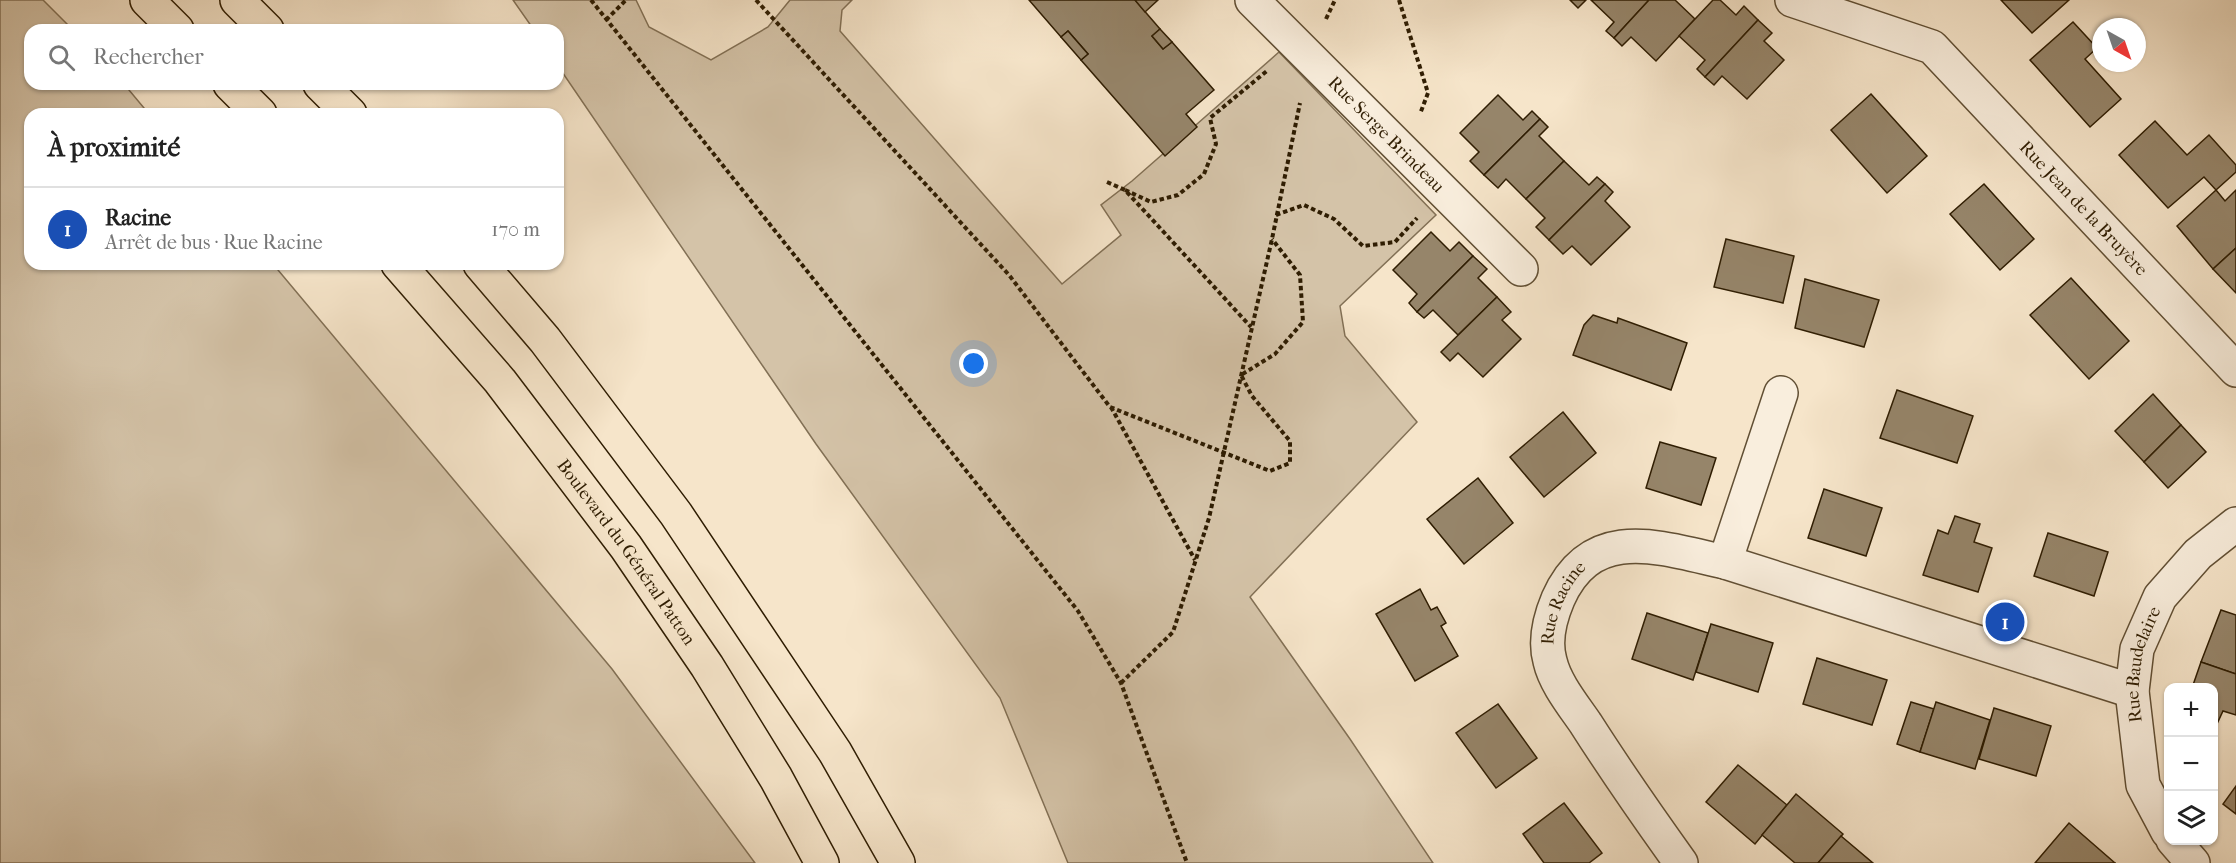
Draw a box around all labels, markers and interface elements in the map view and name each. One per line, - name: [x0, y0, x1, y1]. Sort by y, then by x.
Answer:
- north arrow: [2092, 18, 2146, 72]
- search box: [24, 24, 564, 90]
- icon: search: [45, 41, 78, 74]
- text: Rechercher: [93, 44, 204, 70]
- street label: Rue Serge Brindeau: [1324, 72, 1449, 197]
- text: À proximité: [48, 132, 180, 163]
- street label: Rue Jean de la Bruyère: [2015, 136, 2152, 280]
- text: Racine: [105, 205, 171, 231]
- text: 1: [64, 218, 71, 241]
- text: 170 m: [491, 218, 540, 241]
- text: Arrêt de bus · Rue Racine: [105, 231, 323, 254]
- your location: [959, 349, 988, 378]
- street label: Boulevard du Général Patton: [553, 455, 700, 649]
- street label: Rue Racine: [1537, 556, 1590, 645]
- pin: 1: [1986, 600, 2024, 644]
- street label: Rue Baudelaire: [2122, 603, 2165, 724]
- map controls: [2164, 683, 2218, 845]
- button: +: [2164, 683, 2218, 737]
- button: −: [2164, 737, 2218, 791]
- button: layers: [2164, 791, 2218, 845]

